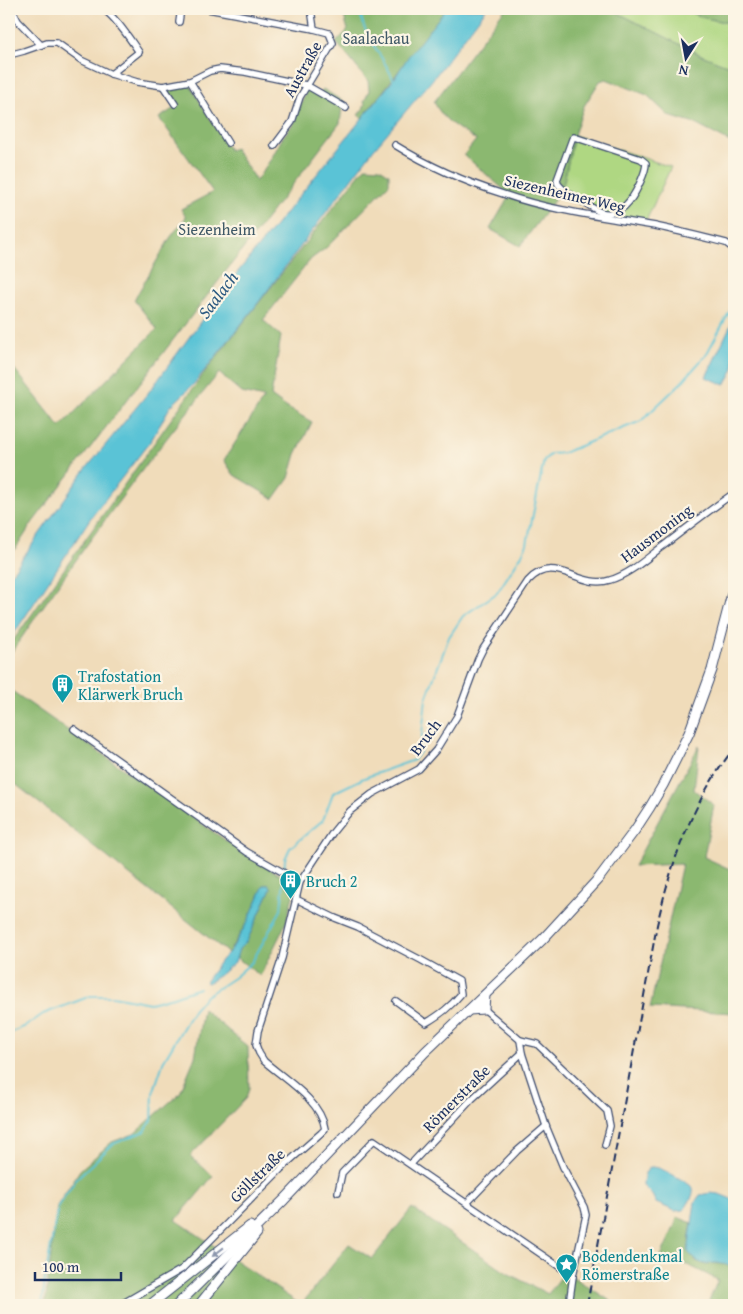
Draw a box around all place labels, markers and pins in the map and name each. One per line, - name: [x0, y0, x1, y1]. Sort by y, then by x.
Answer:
- place label: Trafostation Klärwerk Bruch: [78, 664, 183, 706]
- building icon: Trafostation Klärwerk Bruch: [50, 673, 74, 704]
- building icon: Bruch 2: [278, 869, 302, 900]
- place label: Bruch 2: [306, 869, 357, 893]
- place label: Bodendenkmal Römerstraße: [582, 1244, 683, 1286]
- place icon: Bodendenkmal Römerstraße: [554, 1253, 578, 1284]

